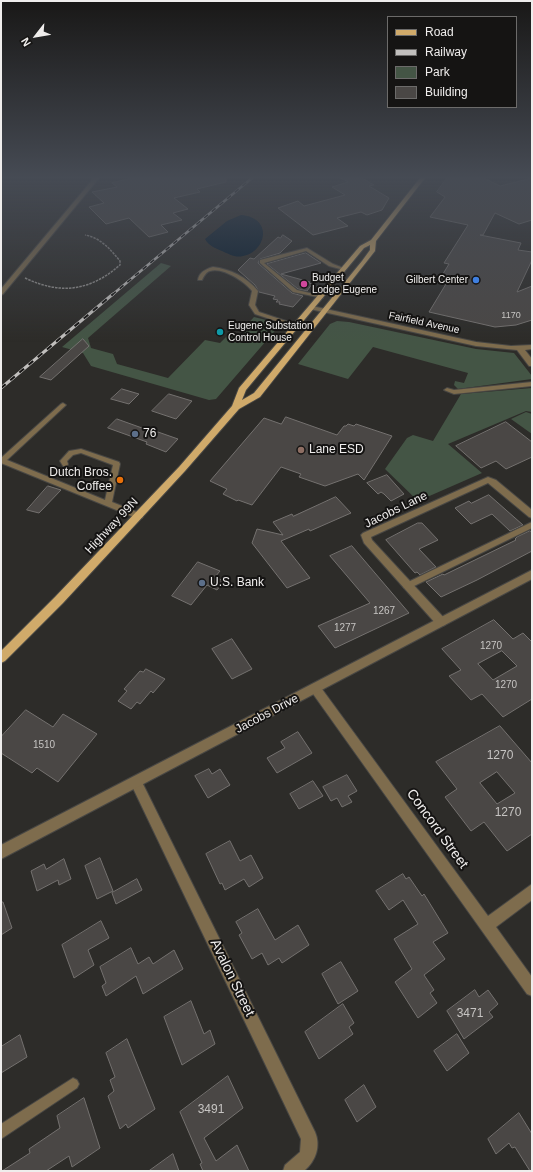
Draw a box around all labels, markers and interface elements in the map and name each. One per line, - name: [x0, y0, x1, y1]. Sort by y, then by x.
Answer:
- north arrow: [16, 16, 56, 56]
- legend: [387, 16, 517, 108]
- text: Road: [425, 25, 454, 39]
- text: N: [19, 36, 33, 49]
- text: Railway: [425, 45, 467, 59]
- text: Park: [425, 65, 450, 79]
- text: Building: [425, 85, 468, 99]
- place label: Budget Lodge Eugene: [312, 272, 377, 296]
- place label: Gilbert Center: [406, 274, 468, 286]
- marker: Gilbert Center: [471, 275, 481, 285]
- marker: Budget Lodge Eugene: [299, 279, 309, 289]
- street label: Fairfield Avenue: [388, 310, 460, 336]
- house number: 1170: [501, 311, 521, 321]
- place label: Eugene Substation Control House: [228, 320, 313, 344]
- marker: Eugene Substation Control House: [215, 327, 225, 337]
- place label: 76: [143, 427, 156, 441]
- marker: 76: [130, 429, 140, 439]
- place label: Lane ESD: [309, 443, 364, 457]
- marker: Lane ESD: [296, 445, 306, 455]
- place label: Dutch Bros. Coffee: [49, 466, 112, 494]
- marker: Dutch Bros. Coffee: [115, 475, 125, 485]
- street label: Jacobs Lane: [362, 489, 430, 531]
- street label: Highway 99N: [82, 495, 142, 557]
- place label: U.S. Bank: [210, 576, 264, 590]
- marker: U.S. Bank: [197, 578, 207, 588]
- house number: 1267: [373, 605, 395, 617]
- house number: 1277: [334, 622, 356, 634]
- house number: 1270: [480, 640, 502, 652]
- house number: 1270: [495, 679, 517, 691]
- street label: Jacobs Drive: [233, 691, 301, 737]
- house number: 1510: [33, 739, 55, 751]
- house number: 1270: [487, 749, 513, 763]
- street label: Concord Street: [403, 786, 471, 872]
- house number: 1270: [495, 806, 521, 820]
- street label: Avalon Street: [206, 937, 258, 1019]
- house number: 3471: [457, 1007, 483, 1021]
- house number: 3491: [198, 1103, 224, 1117]

